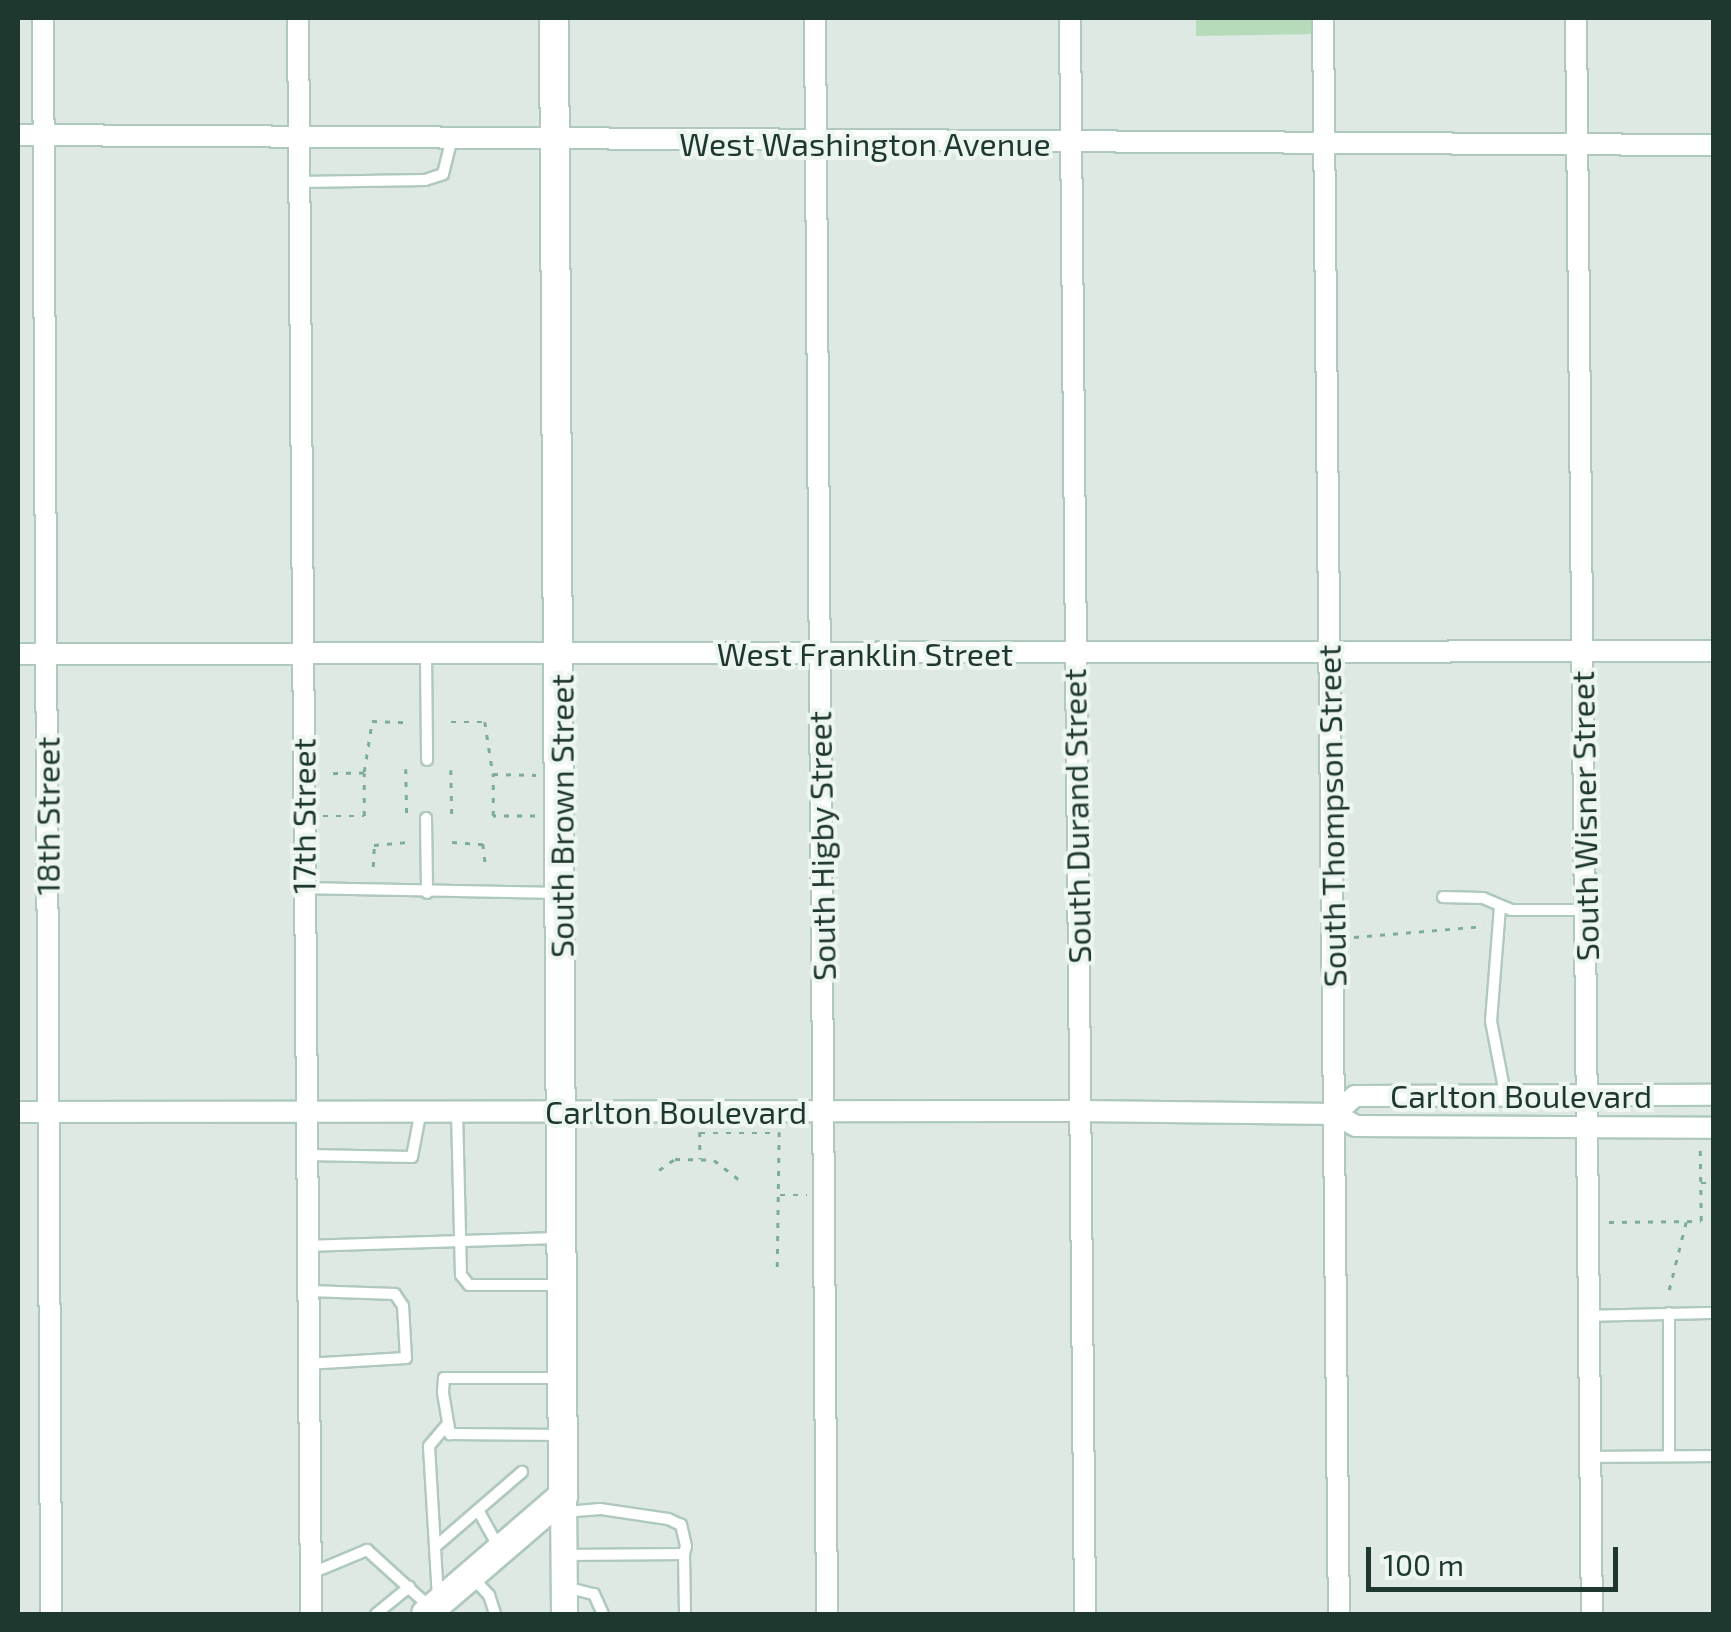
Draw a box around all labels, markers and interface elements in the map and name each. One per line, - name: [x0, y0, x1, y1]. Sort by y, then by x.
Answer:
- street label: West Washington Avenue: [679, 124, 1051, 162]
- street label: West Franklin Street: [717, 634, 1013, 672]
- street label: South Thompson Street: [1309, 644, 1353, 988]
- street label: South Durand Street: [1054, 668, 1098, 964]
- street label: South Wisner Street: [1562, 670, 1606, 962]
- street label: South Brown Street: [542, 674, 580, 958]
- street label: South Higby Street: [799, 710, 843, 982]
- street label: 18th Street: [28, 736, 66, 896]
- street label: 17th Street: [284, 738, 322, 894]
- street label: Carlton Boulevard: [1390, 1076, 1652, 1114]
- street label: Carlton Boulevard: [545, 1092, 807, 1130]
- scale bar: [1371, 1527, 1624, 1589]
- text: 100 m: [1383, 1546, 1464, 1582]

